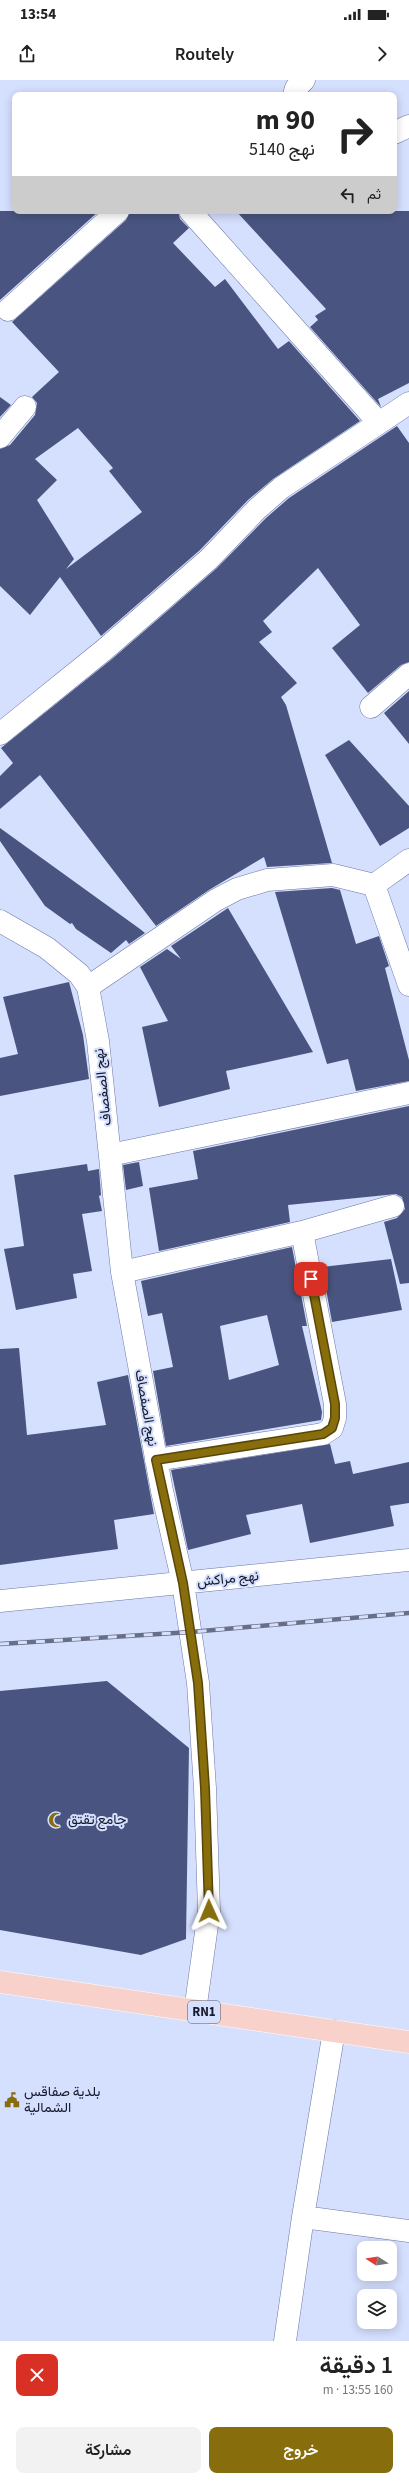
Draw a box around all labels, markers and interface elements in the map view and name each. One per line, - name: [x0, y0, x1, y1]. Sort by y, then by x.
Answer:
- text: 13:54: [20, 4, 56, 25]
- text: Routely: [175, 42, 234, 67]
- icon: share: [16, 43, 38, 65]
- icon: forward: [371, 43, 393, 65]
- text: 90 m: [256, 100, 315, 140]
- icon: right: [329, 108, 381, 160]
- text: نهج 5140: [249, 137, 315, 162]
- icon: left: [337, 184, 359, 206]
- text: ثم: [367, 184, 381, 205]
- street label: نهج الصفصاف: [89, 1047, 117, 1127]
- pin: [294, 1262, 328, 1296]
- icon: arrive: [300, 1268, 322, 1290]
- street label: نهج الصفصاف: [129, 1368, 163, 1448]
- street label: نهج مراكش: [196, 1566, 260, 1592]
- place label: جامع تقتق: [68, 1810, 126, 1830]
- mosque icon: جامع تقتق: [47, 1811, 65, 1829]
- position arrow: [188, 1890, 230, 1932]
- road number: RN1: [188, 2001, 220, 2023]
- place label: بلدية صفاقس الشمالية: [24, 2082, 101, 2118]
- public building icon: بلدية صفاقس الشمالية: [3, 2091, 21, 2109]
- north arrow: [357, 2241, 397, 2281]
- map controls: [357, 2241, 397, 2329]
- button: layers: [357, 2289, 397, 2329]
- text: 1 دقيقة: [320, 2348, 393, 2383]
- button: close: [16, 2354, 58, 2396]
- text: 160 m · 13:55: [323, 2381, 393, 2399]
- button: مشاركة: [16, 2427, 201, 2473]
- button: خروج: [209, 2427, 393, 2473]

